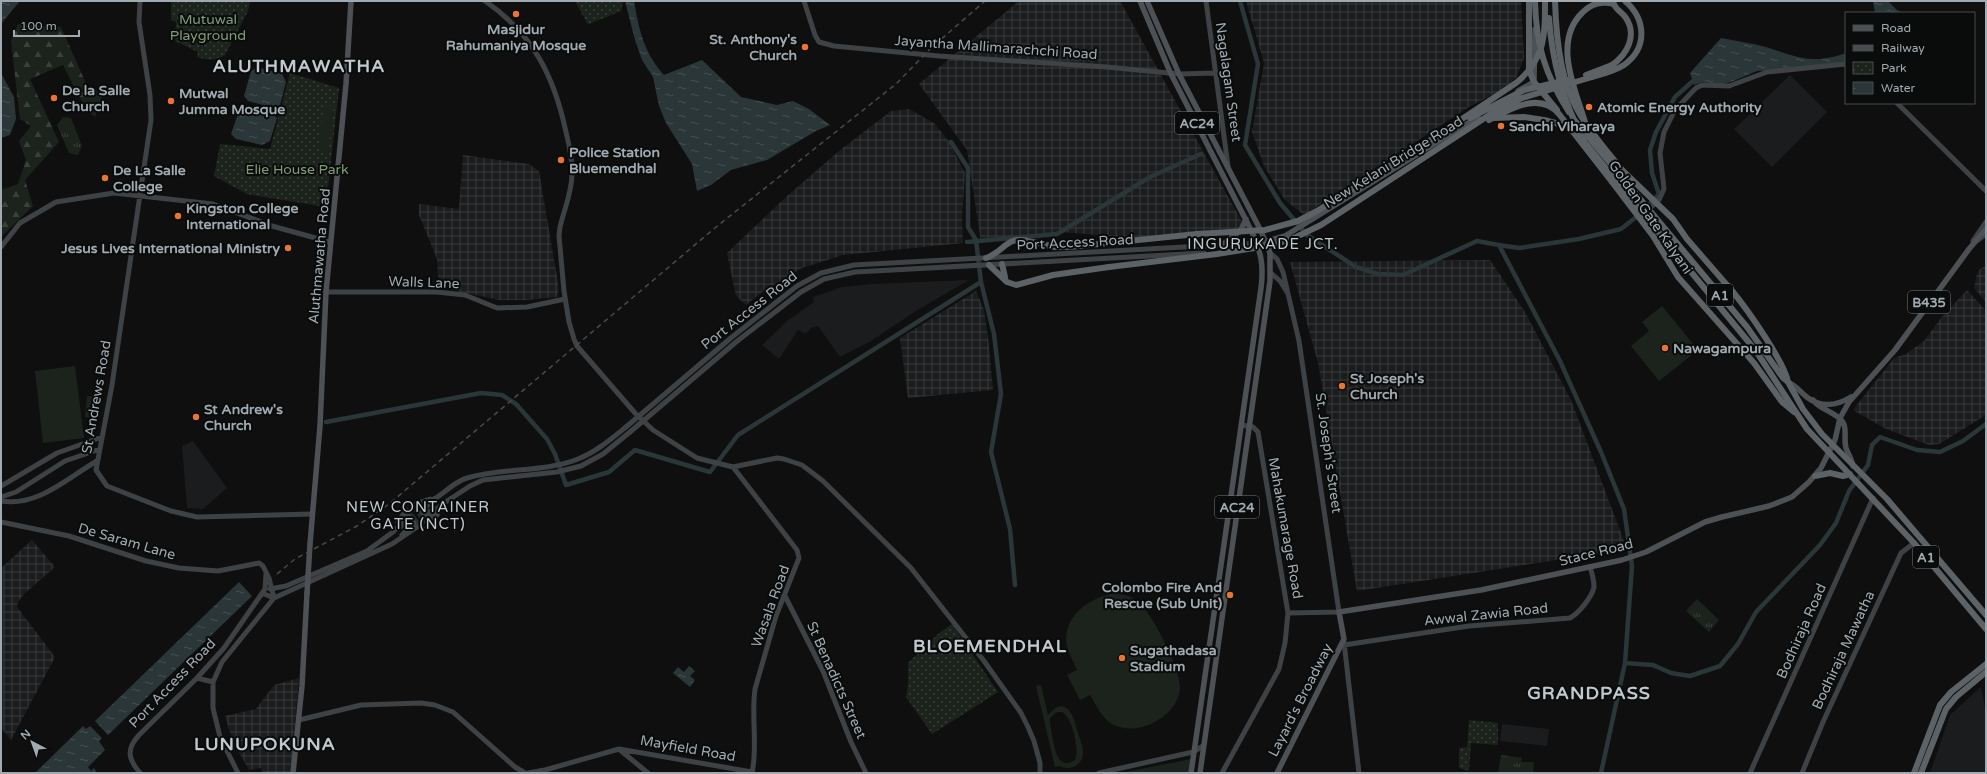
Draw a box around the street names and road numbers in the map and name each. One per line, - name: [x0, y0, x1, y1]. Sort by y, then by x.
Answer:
- street label: Nagalagam Street: [1212, 21, 1245, 143]
- street label: Jayantha Mallimarachchi Road: [894, 32, 1098, 63]
- road number: AC24: [1175, 112, 1219, 134]
- street label: New Kelani Bridge Road: [1321, 113, 1466, 212]
- street label: Golden Gate Kalyani: [1605, 157, 1696, 277]
- street label: Aluthmawatha Road: [305, 188, 334, 325]
- street label: Port Access Road: [1016, 231, 1134, 254]
- street label: Port Access Road: [698, 268, 801, 353]
- street label: Walls Lane: [388, 273, 460, 292]
- road number: A1: [1707, 284, 1733, 306]
- road number: B435: [1908, 291, 1950, 313]
- street label: St Andrews Road: [78, 339, 115, 455]
- street label: St. Joseph's Street: [1312, 392, 1345, 515]
- street label: Mahakumarage Road: [1265, 456, 1306, 600]
- road number: AC24: [1215, 496, 1259, 518]
- street label: De Saram Lane: [76, 519, 178, 564]
- street label: Stace Road: [1557, 535, 1635, 570]
- road number: A1: [1913, 546, 1939, 568]
- street label: Wasala Road: [748, 563, 793, 650]
- street label: Bodhiraja Road: [1773, 581, 1830, 681]
- street label: Bodhiraja Mawatha: [1808, 588, 1878, 712]
- street label: Awwal Zawia Road: [1423, 600, 1549, 629]
- street label: St Benadicts Street: [803, 619, 870, 742]
- street label: Port Access Road: [125, 635, 219, 731]
- street label: Layard's Broadway: [1265, 640, 1337, 760]
- street label: Mayfield Road: [639, 732, 737, 765]

